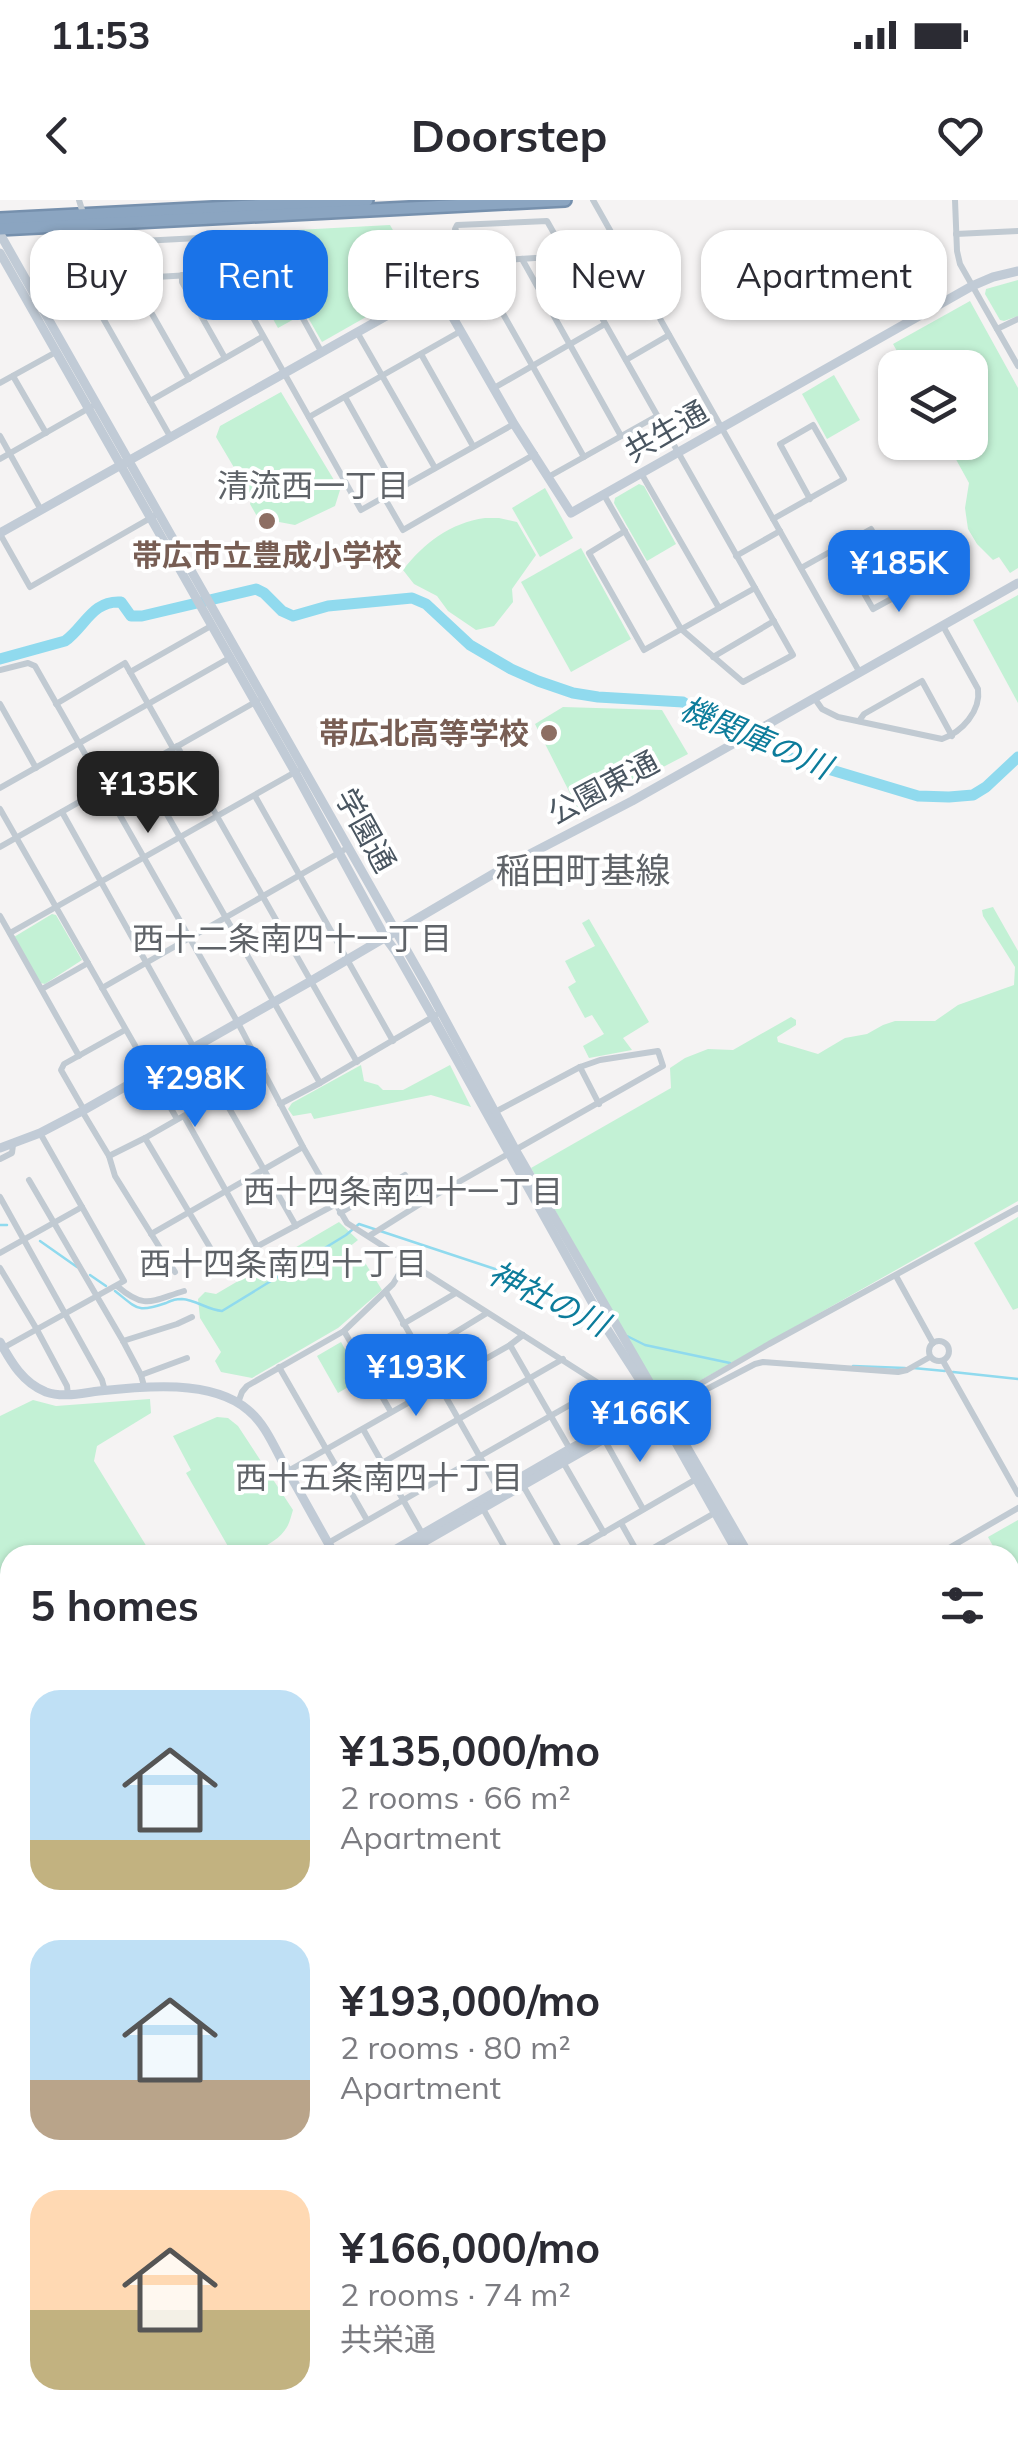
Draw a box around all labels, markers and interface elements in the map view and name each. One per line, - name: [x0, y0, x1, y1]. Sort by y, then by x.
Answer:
- text: 11:53: [50, 11, 151, 59]
- text: Doorstep: [411, 107, 607, 163]
- icon: back: [30, 108, 85, 163]
- icon: heart: [933, 108, 988, 163]
- chip: Buy: [30, 230, 163, 320]
- chip: Rent: [183, 230, 328, 320]
- chip: Filters: [348, 230, 516, 320]
- chip: New: [536, 230, 681, 320]
- chip: Apartment: [701, 230, 947, 320]
- map controls: [878, 350, 988, 460]
- button: layers: [878, 350, 988, 460]
- street label: 共生通: [618, 392, 714, 470]
- district label: 清流西一丁目: [217, 465, 409, 505]
- marker: 帯広市立豊成小学校: [256, 510, 278, 532]
- pin: ¥185K: [829, 530, 969, 615]
- place label: 帯広市立豊成小学校: [132, 536, 402, 574]
- text: ¥185K: [850, 542, 948, 582]
- water label: 機関庫の川: [675, 687, 840, 788]
- place label: 帯広北高等学校: [319, 714, 529, 752]
- marker: 帯広北高等学校: [538, 722, 560, 744]
- street label: 公園東通: [541, 742, 665, 832]
- pin: ¥135K: [78, 751, 218, 836]
- text: ¥135K: [99, 763, 197, 803]
- street label: 学園通: [328, 781, 404, 879]
- district label: 稲田町基線: [495, 848, 671, 892]
- district label: 西十二条南四十一丁目: [132, 918, 452, 958]
- pin: ¥298K: [125, 1045, 265, 1130]
- text: ¥298K: [146, 1057, 244, 1097]
- district label: 西十四条南四十一丁目: [243, 1171, 563, 1211]
- district label: 西十四条南四十丁目: [139, 1243, 427, 1283]
- water label: 神社の川: [483, 1252, 618, 1345]
- pin: ¥193K: [346, 1334, 486, 1419]
- text: ¥193K: [367, 1346, 465, 1386]
- pin: ¥166K: [570, 1380, 710, 1465]
- text: ¥166K: [591, 1392, 689, 1432]
- district label: 西十五条南四十丁目: [235, 1457, 523, 1497]
- icon: filters: [935, 1578, 990, 1633]
- text: 5 homes: [30, 1579, 199, 1632]
- text: ¥135,000/mo: [340, 1724, 600, 1777]
- icon: home: [110, 1730, 230, 1850]
- text: 2 rooms · 66 m²: [340, 1777, 571, 1817]
- text: Apartment: [340, 1817, 501, 1857]
- text: ¥193,000/mo: [340, 1974, 600, 2027]
- icon: home: [110, 1980, 230, 2100]
- text: 2 rooms · 80 m²: [340, 2027, 571, 2067]
- text: Apartment: [340, 2067, 501, 2107]
- text: ¥166,000/mo: [340, 2221, 600, 2274]
- icon: home: [110, 2230, 230, 2350]
- text: 2 rooms · 74 m²: [340, 2274, 571, 2314]
- text: 共栄通: [340, 2319, 436, 2359]

